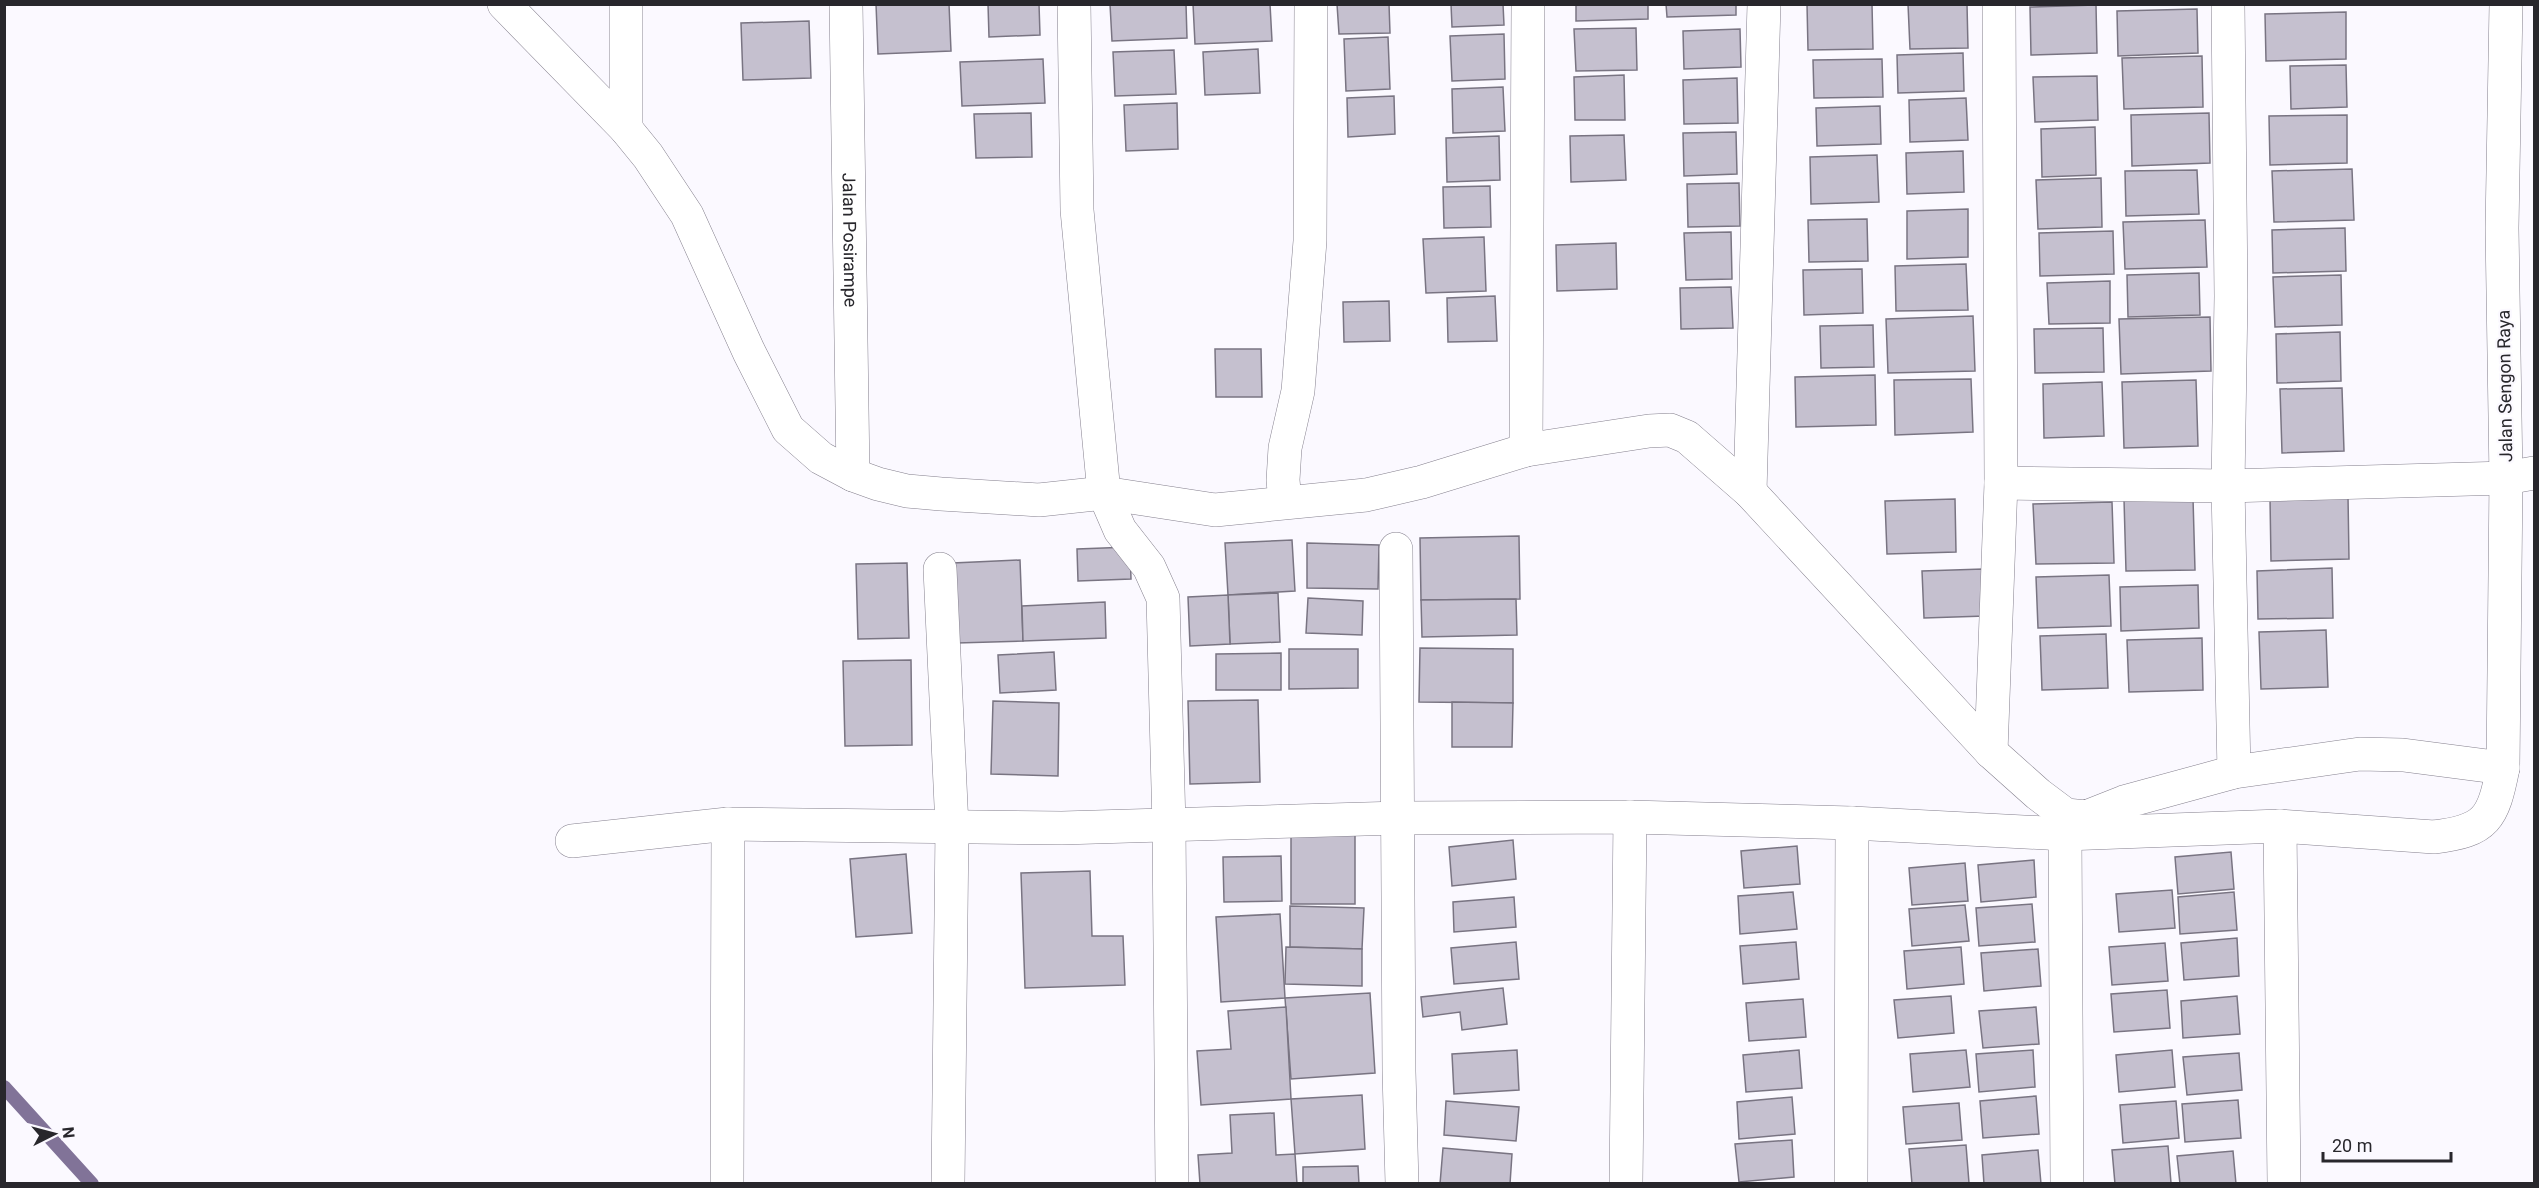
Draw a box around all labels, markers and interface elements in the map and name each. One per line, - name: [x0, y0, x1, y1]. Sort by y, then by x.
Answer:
- street label: Jalan Posirampe: [839, 173, 862, 307]
- street label: Jalan Sengon Raya: [2493, 310, 2516, 462]
- north arrow: [24, 1104, 84, 1164]
- scale bar: [2323, 1125, 2450, 1163]
- text: N: [58, 1126, 78, 1139]
- text: 20 m: [2332, 1135, 2372, 1156]

